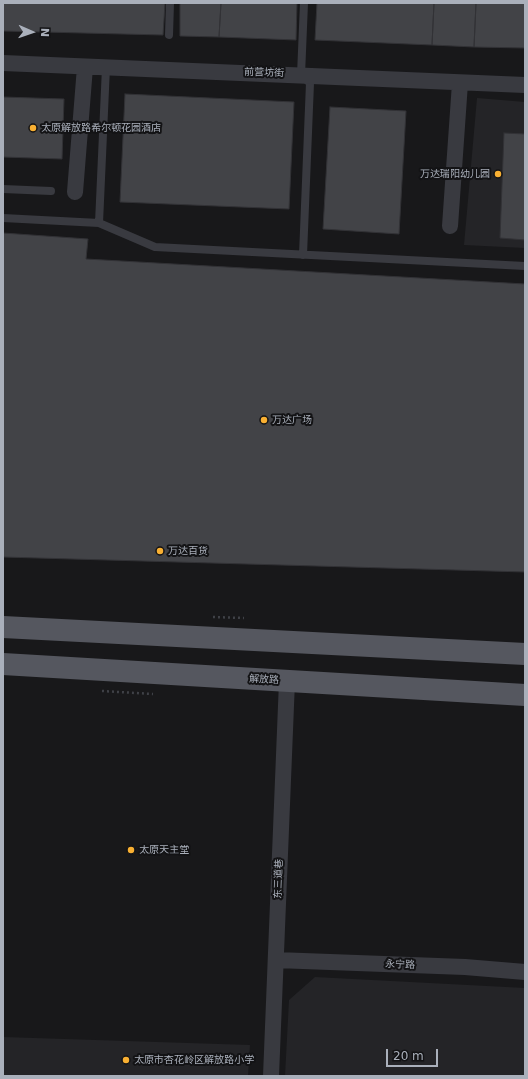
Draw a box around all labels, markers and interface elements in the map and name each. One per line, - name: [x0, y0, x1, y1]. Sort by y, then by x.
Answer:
- north arrow: [12, 12, 52, 52]
- text: N: [38, 28, 51, 37]
- street label: 前营坊街: [244, 66, 284, 80]
- place label: 太原解放路希尔顿花园酒店: [41, 122, 161, 134]
- marker: 太原解放路希尔顿花园酒店: [28, 123, 38, 133]
- place label: 万达瑞阳幼儿园: [420, 168, 490, 180]
- marker: 万达瑞阳幼儿园: [493, 169, 503, 179]
- place label: 万达广场: [272, 414, 312, 426]
- marker: 万达广场: [259, 415, 269, 425]
- place label: 万达百货: [168, 545, 208, 557]
- marker: 万达百货: [155, 546, 165, 556]
- street label: 解放路: [249, 673, 279, 687]
- place label: 太原天主堂: [139, 844, 189, 856]
- marker: 太原天主堂: [126, 845, 136, 855]
- street label: 东三道巷: [272, 859, 286, 899]
- street label: 永宁路: [385, 958, 415, 972]
- scale bar: [388, 1041, 440, 1067]
- text: 20 m: [393, 1049, 424, 1063]
- place label: 太原市杏花岭区解放路小学: [134, 1054, 254, 1066]
- marker: 太原市杏花岭区解放路小学: [121, 1055, 131, 1065]

